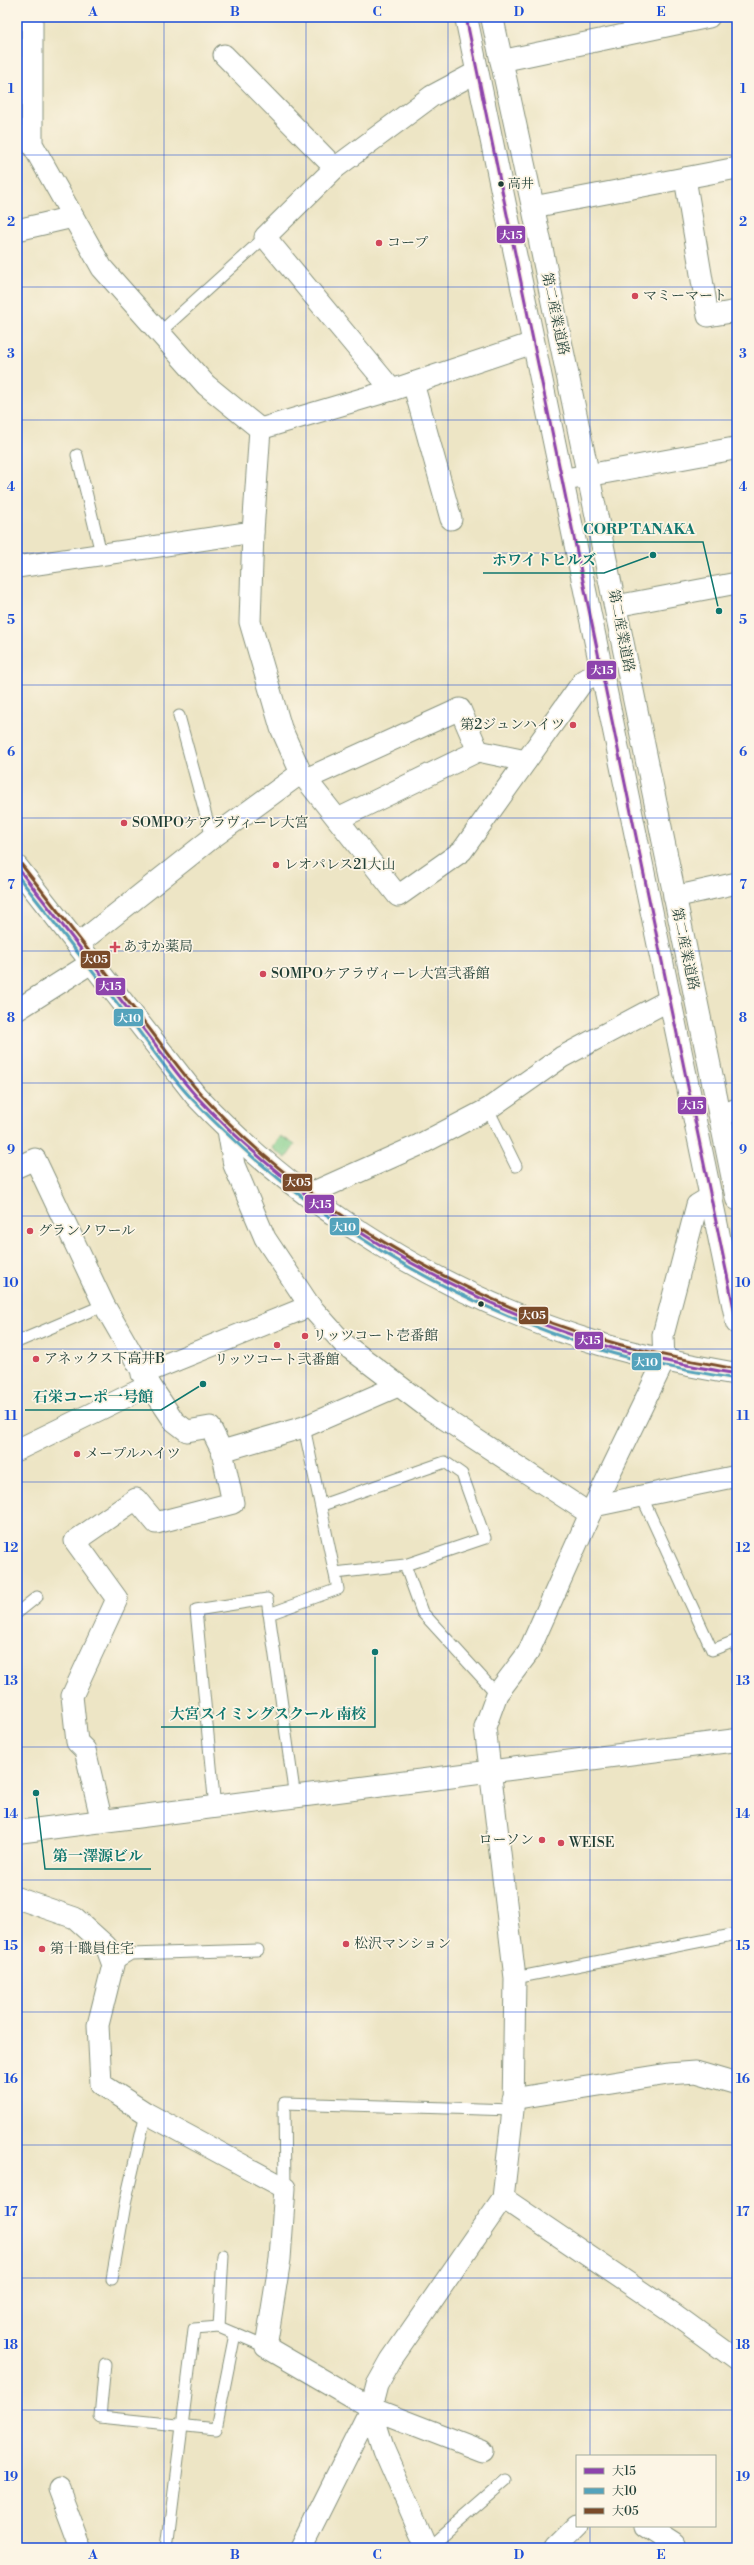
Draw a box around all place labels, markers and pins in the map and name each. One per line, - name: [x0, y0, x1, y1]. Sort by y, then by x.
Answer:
- place label: 高井: [508, 176, 534, 192]
- marker: 高井: [496, 179, 506, 189]
- place label: コープ: [387, 234, 428, 252]
- marker: コープ: [374, 238, 384, 248]
- place label: マミーマート: [643, 287, 727, 305]
- marker: マミーマート: [630, 291, 640, 301]
- callout: CORP TANAKA: [576, 515, 703, 542]
- callout: ホワイトヒルズ: [483, 546, 604, 573]
- place label: 第2ジュンハイツ: [460, 716, 565, 734]
- marker: 第2ジュンハイツ: [568, 720, 578, 730]
- place label: SOMPOケアラヴィーレ大宮: [132, 814, 309, 832]
- marker: SOMPOケアラヴィーレ大宮: [119, 818, 129, 828]
- place label: レオパレス21大山: [284, 856, 395, 874]
- marker: レオパレス21大山: [271, 860, 281, 870]
- place label: あすか薬局: [123, 938, 193, 956]
- marker: あすか薬局: [110, 942, 120, 952]
- place label: SOMPOケアラヴィーレ大宮弐番館: [271, 965, 490, 983]
- marker: SOMPOケアラヴィーレ大宮弐番館: [258, 969, 268, 979]
- place label: グランノワール: [38, 1222, 135, 1240]
- marker: グランノワール: [25, 1226, 35, 1236]
- unlabelled marker: [476, 1299, 486, 1309]
- place label: リッツコート壱番館: [313, 1327, 438, 1345]
- marker: リッツコート壱番館: [300, 1331, 310, 1341]
- marker: リッツコート弐番館: [272, 1340, 282, 1350]
- place label: アネックス下高井B: [44, 1350, 165, 1368]
- place label: リッツコート弐番館: [214, 1351, 340, 1369]
- marker: アネックス下高井B: [31, 1354, 41, 1364]
- callout: 石栄コーポ一号館: [25, 1383, 161, 1410]
- place label: メープルハイツ: [85, 1445, 181, 1463]
- marker: メープルハイツ: [72, 1449, 82, 1459]
- callout: 大宮スイミングスクール 南校: [161, 1700, 375, 1727]
- place label: ローソン: [479, 1831, 534, 1849]
- place label: WEISE: [568, 1834, 614, 1852]
- marker: ローソン: [537, 1835, 547, 1845]
- marker: WEISE: [556, 1838, 566, 1848]
- callout: 第一澤源ビル: [45, 1842, 151, 1869]
- place label: 松沢マンション: [354, 1935, 451, 1953]
- marker: 松沢マンション: [341, 1939, 351, 1949]
- place label: 第十職員住宅: [50, 1940, 134, 1958]
- marker: 第十職員住宅: [37, 1944, 47, 1954]

